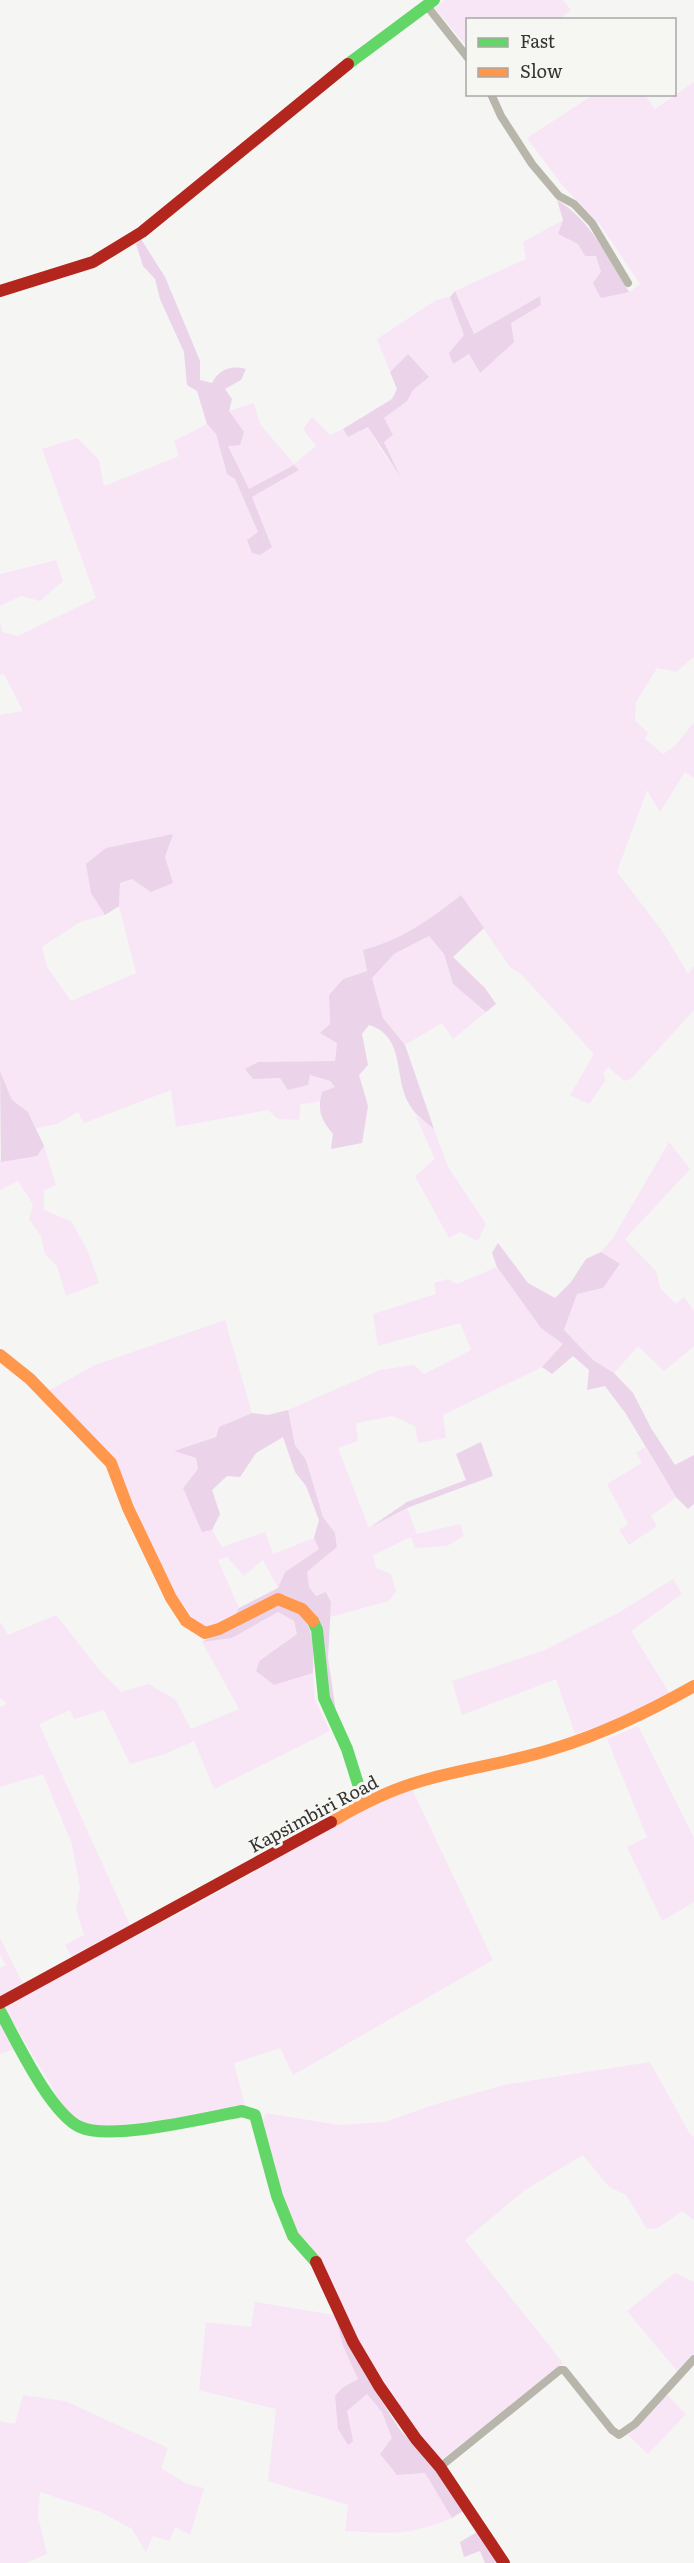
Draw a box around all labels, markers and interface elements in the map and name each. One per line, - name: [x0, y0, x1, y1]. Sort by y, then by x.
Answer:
- legend: [466, 18, 676, 96]
- text: Fast: [520, 27, 556, 54]
- text: Slow: [520, 57, 563, 84]
- street label: Kapsimbiri Road: [243, 1767, 383, 1859]

